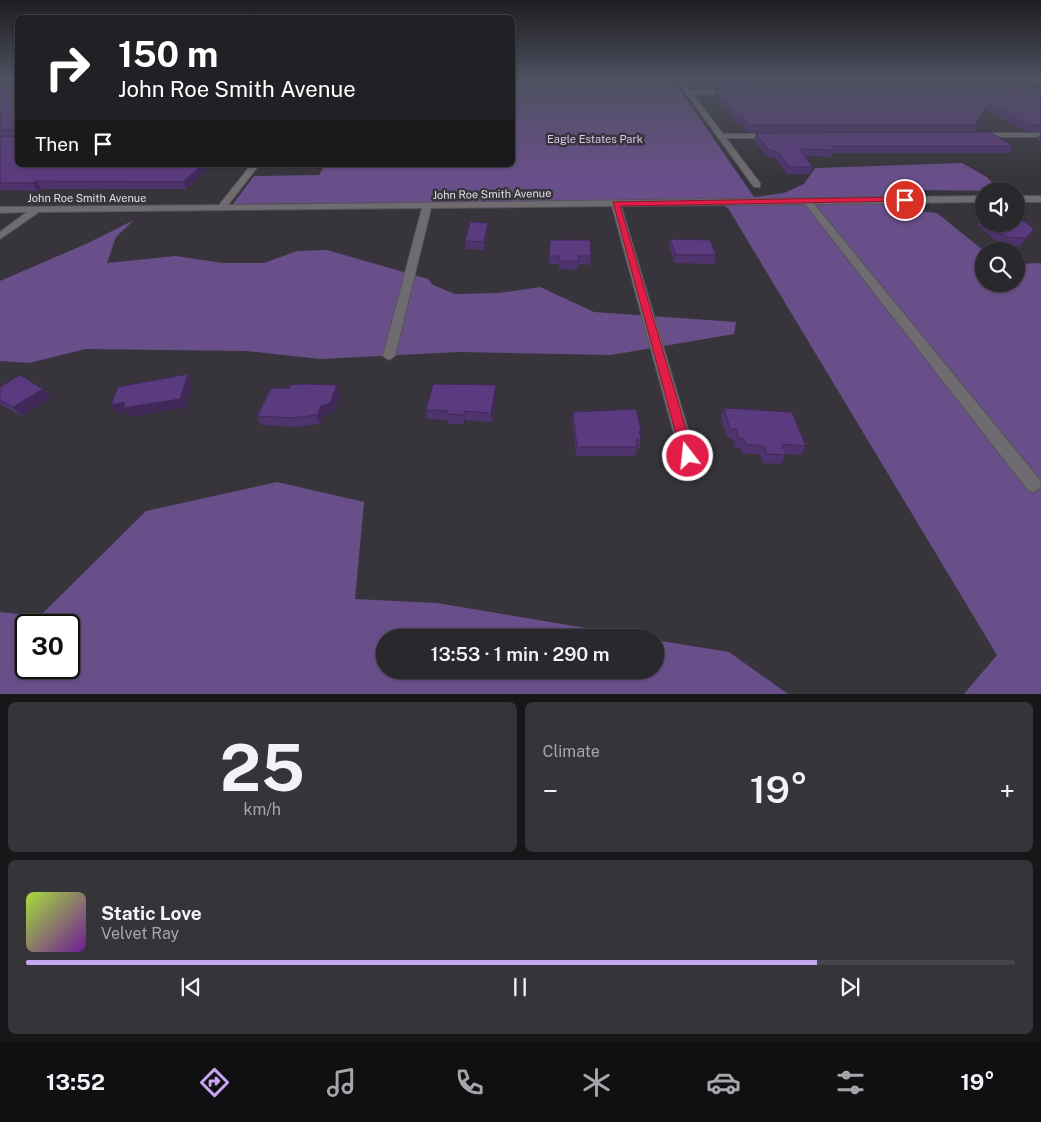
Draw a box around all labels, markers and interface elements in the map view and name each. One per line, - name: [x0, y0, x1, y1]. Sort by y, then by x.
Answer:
- text: 150 m: [118, 34, 218, 75]
- icon: right: [35, 35, 100, 100]
- text: John Roe Smith Avenue: [118, 76, 356, 102]
- icon: arrive: [89, 130, 117, 158]
- text: Then: [35, 133, 79, 155]
- park label: Eagle Estates Park: [547, 133, 643, 145]
- pin: [884, 179, 926, 221]
- map controls: [975, 182, 1025, 292]
- button: sound: [975, 182, 1025, 232]
- icon: arrive: [891, 186, 919, 214]
- street label: John Roe Smith Avenue: [432, 187, 552, 201]
- street label: John Roe Smith Avenue: [28, 192, 146, 204]
- button: search: [975, 242, 1025, 292]
- position arrow: [661, 429, 713, 481]
- speed limit sign: 30: [15, 614, 80, 679]
- text: 13:53 · 1 min · 290 m: [430, 643, 610, 665]
- text: 25: [220, 729, 305, 806]
- text: Climate: [543, 742, 600, 761]
- text: 19°: [750, 767, 808, 812]
- text: −: [543, 774, 558, 807]
- text: +: [999, 774, 1015, 807]
- text: km/h: [243, 800, 281, 819]
- text: Static Love: [101, 902, 202, 924]
- text: Velvet Ray: [101, 924, 179, 943]
- icon: previous: [177, 973, 205, 1001]
- icon: pause: [506, 973, 534, 1001]
- icon: next: [836, 973, 864, 1001]
- icon: directions: [197, 1065, 232, 1100]
- icon: music: [324, 1065, 359, 1100]
- icon: phone: [452, 1065, 487, 1100]
- icon: climate: [579, 1065, 614, 1100]
- icon: car: [706, 1065, 741, 1100]
- icon: filters: [833, 1065, 868, 1100]
- text: 13:52: [46, 1069, 105, 1095]
- text: 19°: [960, 1069, 995, 1095]

